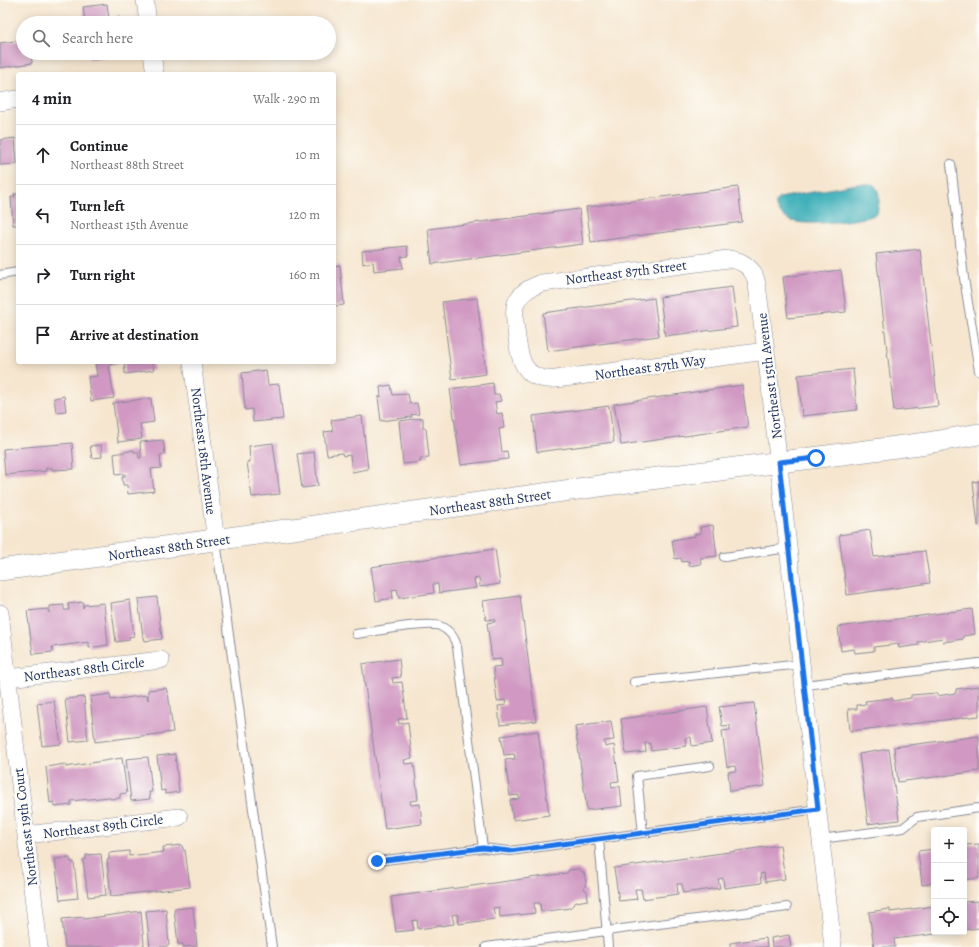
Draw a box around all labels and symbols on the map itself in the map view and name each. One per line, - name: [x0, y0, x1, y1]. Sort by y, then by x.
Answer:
- street label: Northeast 87th Street: [564, 256, 688, 289]
- street label: Northeast 15th Avenue: [752, 312, 787, 440]
- street label: Northeast 87th Way: [593, 350, 708, 385]
- street label: Northeast 18th Avenue: [186, 386, 221, 516]
- route start: [807, 449, 825, 467]
- street label: Northeast 88th Street: [428, 484, 553, 520]
- street label: Northeast 88th Street: [107, 529, 232, 565]
- street label: Northeast 88th Circle: [22, 653, 146, 686]
- street label: Northeast 19th Court: [9, 766, 42, 887]
- street label: Northeast 89th Circle: [42, 810, 164, 843]
- route end: [368, 852, 386, 870]

